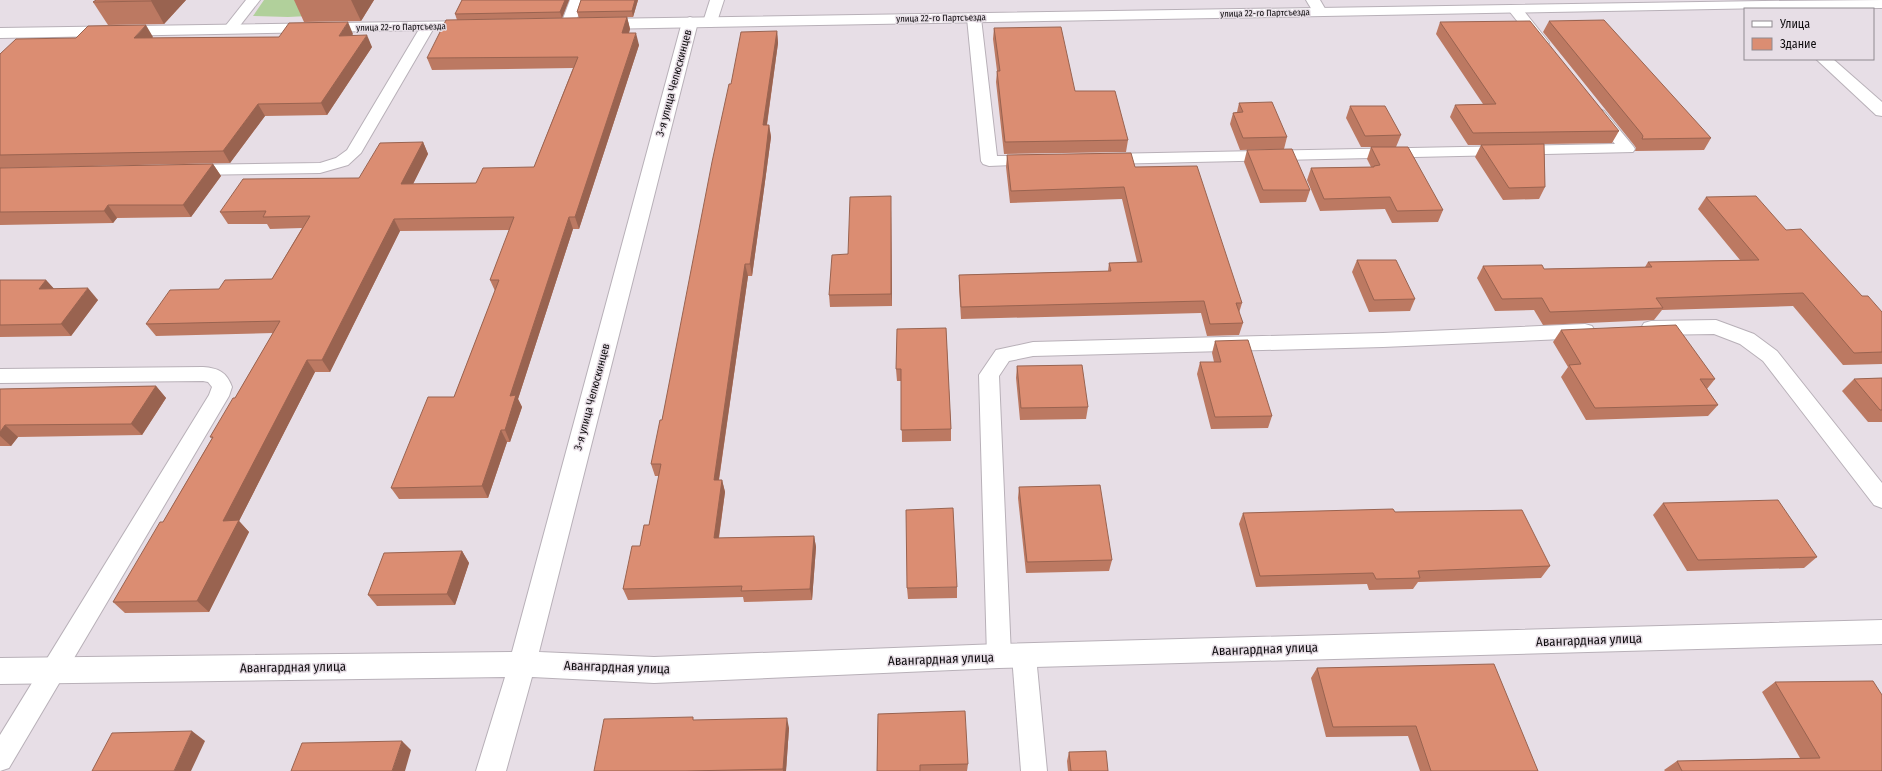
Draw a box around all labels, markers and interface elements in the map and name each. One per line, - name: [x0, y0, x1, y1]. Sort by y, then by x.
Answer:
- street label: улица 22-го Партсъезда: [1220, 7, 1311, 19]
- legend: [1744, 8, 1874, 60]
- street label: улица 22-го Партсъезда: [896, 12, 987, 24]
- text: Улица: [1779, 17, 1810, 31]
- street label: улица 22-го Партсъезда: [356, 21, 447, 33]
- street label: 3-я улица Челюскинцев: [653, 28, 695, 138]
- text: Здание: [1780, 37, 1816, 51]
- street label: 3-я улица Челюскинцев: [571, 342, 613, 452]
- street label: Авангардная улица: [1536, 631, 1642, 649]
- street label: Авангардная улица: [1212, 640, 1318, 658]
- street label: Авангардная улица: [888, 650, 994, 668]
- street label: Авангардная улица: [564, 658, 670, 676]
- street label: Авангардная улица: [240, 659, 346, 675]

